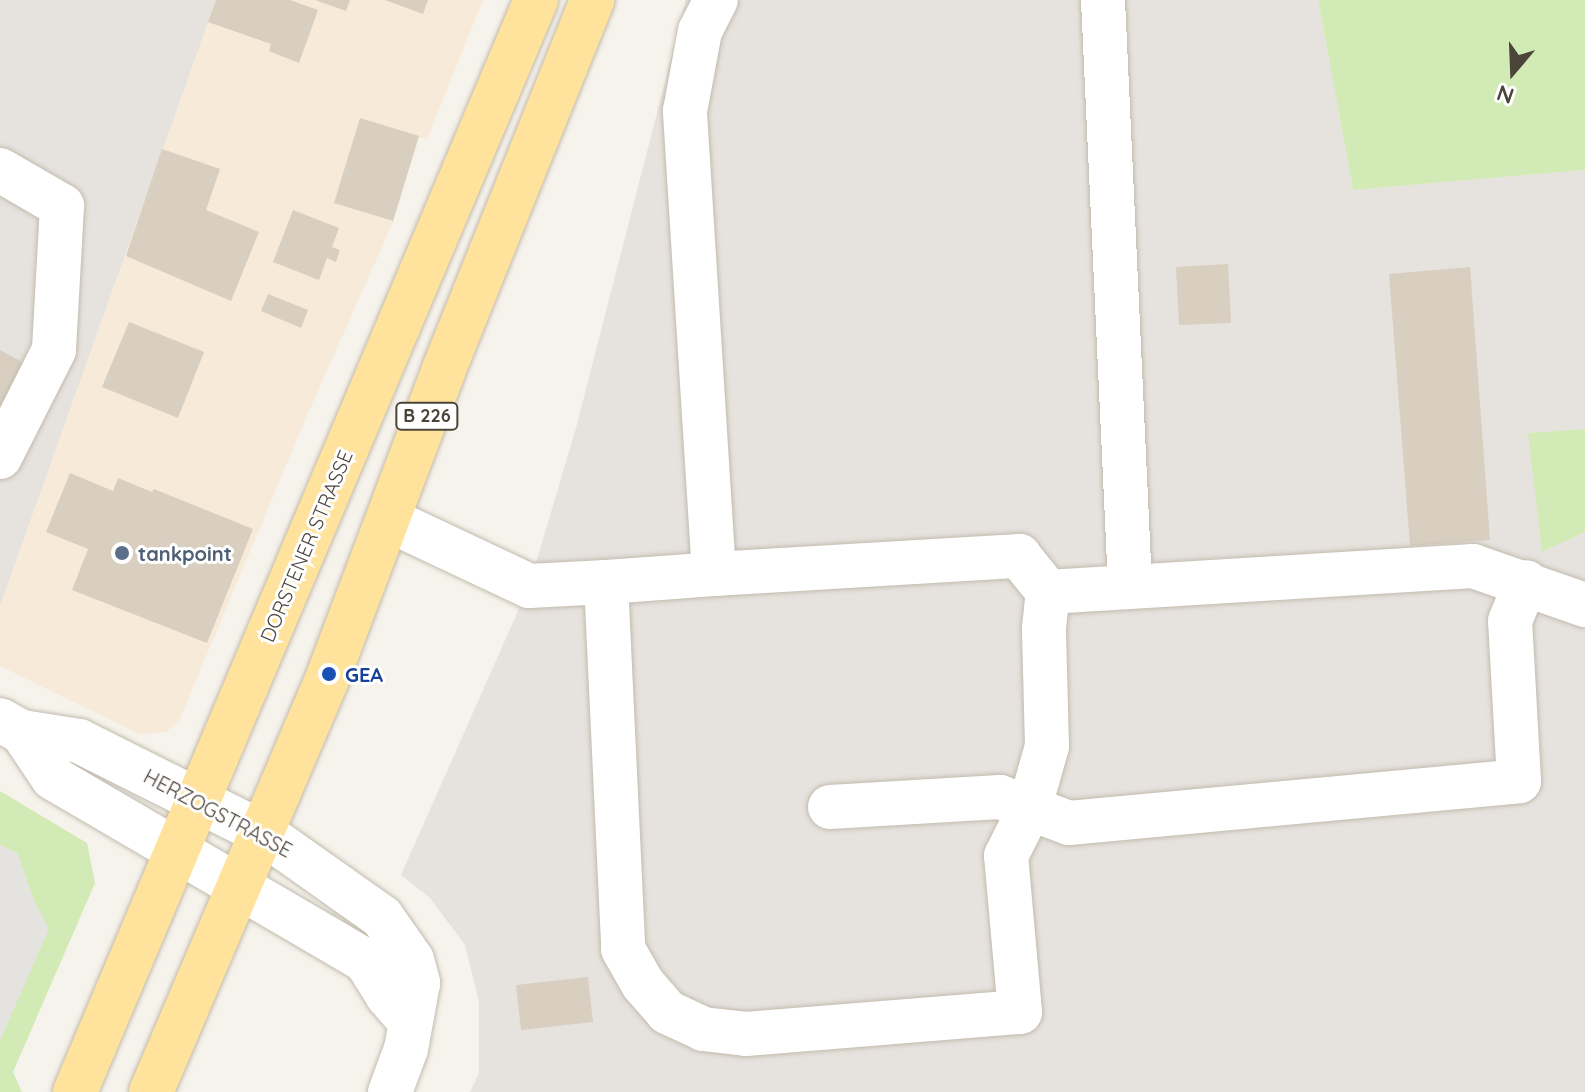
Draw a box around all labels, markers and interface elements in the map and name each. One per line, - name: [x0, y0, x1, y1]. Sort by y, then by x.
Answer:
- north arrow: [1473, 32, 1553, 112]
- text: N: [1493, 79, 1517, 111]
- road number: B 226: [395, 402, 459, 430]
- street label: DORSTENER STRASSE: [255, 446, 357, 646]
- place label: tankpoint: [138, 541, 232, 565]
- marker: tankpoint: [113, 544, 131, 562]
- place label: GEA: [345, 662, 383, 686]
- marker: GEA: [320, 665, 338, 683]
- street label: HERZOGSTRASSE: [140, 764, 296, 862]

